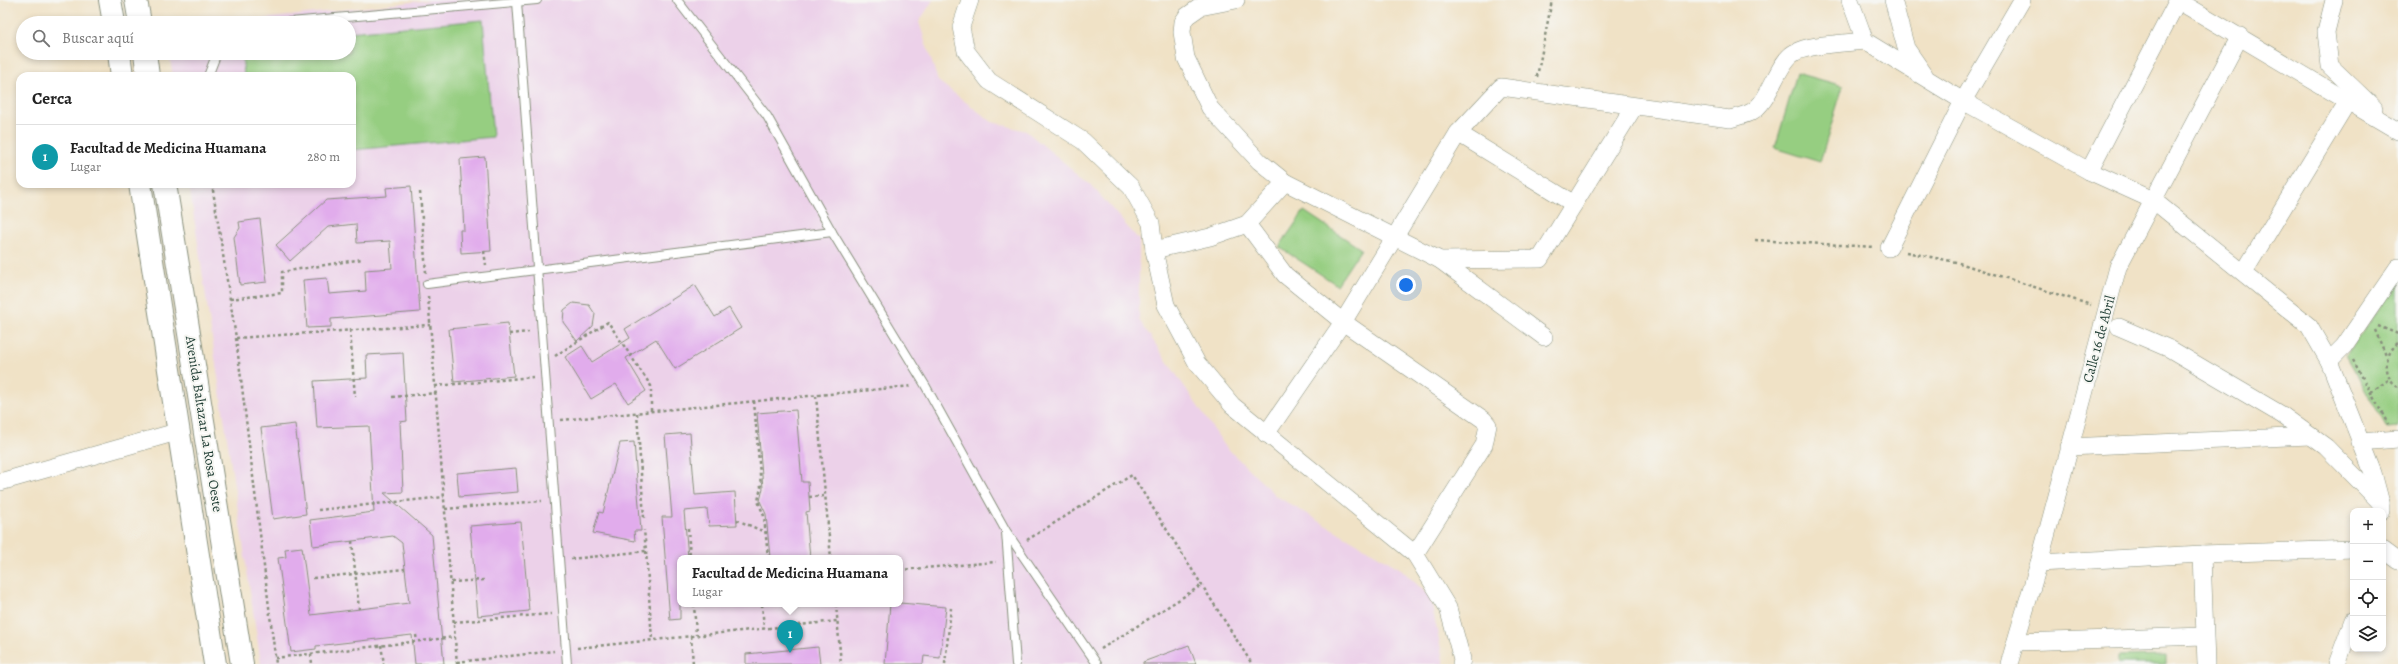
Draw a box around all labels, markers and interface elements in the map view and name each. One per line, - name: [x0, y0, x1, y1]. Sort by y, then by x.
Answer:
- search box: [16, 16, 356, 60]
- icon: search: [30, 27, 52, 49]
- text: Buscar aquí: [62, 28, 134, 48]
- text: Cerca: [32, 87, 72, 110]
- text: Facultad de Medicina Huamana: [70, 138, 267, 158]
- text: 1: [43, 148, 47, 165]
- text: 280 m: [307, 148, 340, 165]
- text: Lugar: [70, 158, 101, 175]
- your location: [1396, 275, 1416, 295]
- street label: Calle 16 de Abril: [2078, 293, 2120, 385]
- street label: Avenida Baltazar La Rosa Oeste: [181, 334, 227, 513]
- map controls: [2350, 508, 2386, 652]
- button: +: [2350, 508, 2386, 544]
- button: −: [2350, 544, 2386, 580]
- popup: [677, 555, 903, 607]
- text: Facultad de Medicina Huamana: [692, 563, 888, 583]
- button: locate: [2350, 580, 2386, 616]
- text: Lugar: [692, 583, 723, 600]
- button: layers: [2350, 616, 2386, 652]
- pin: 1: [777, 620, 803, 653]

